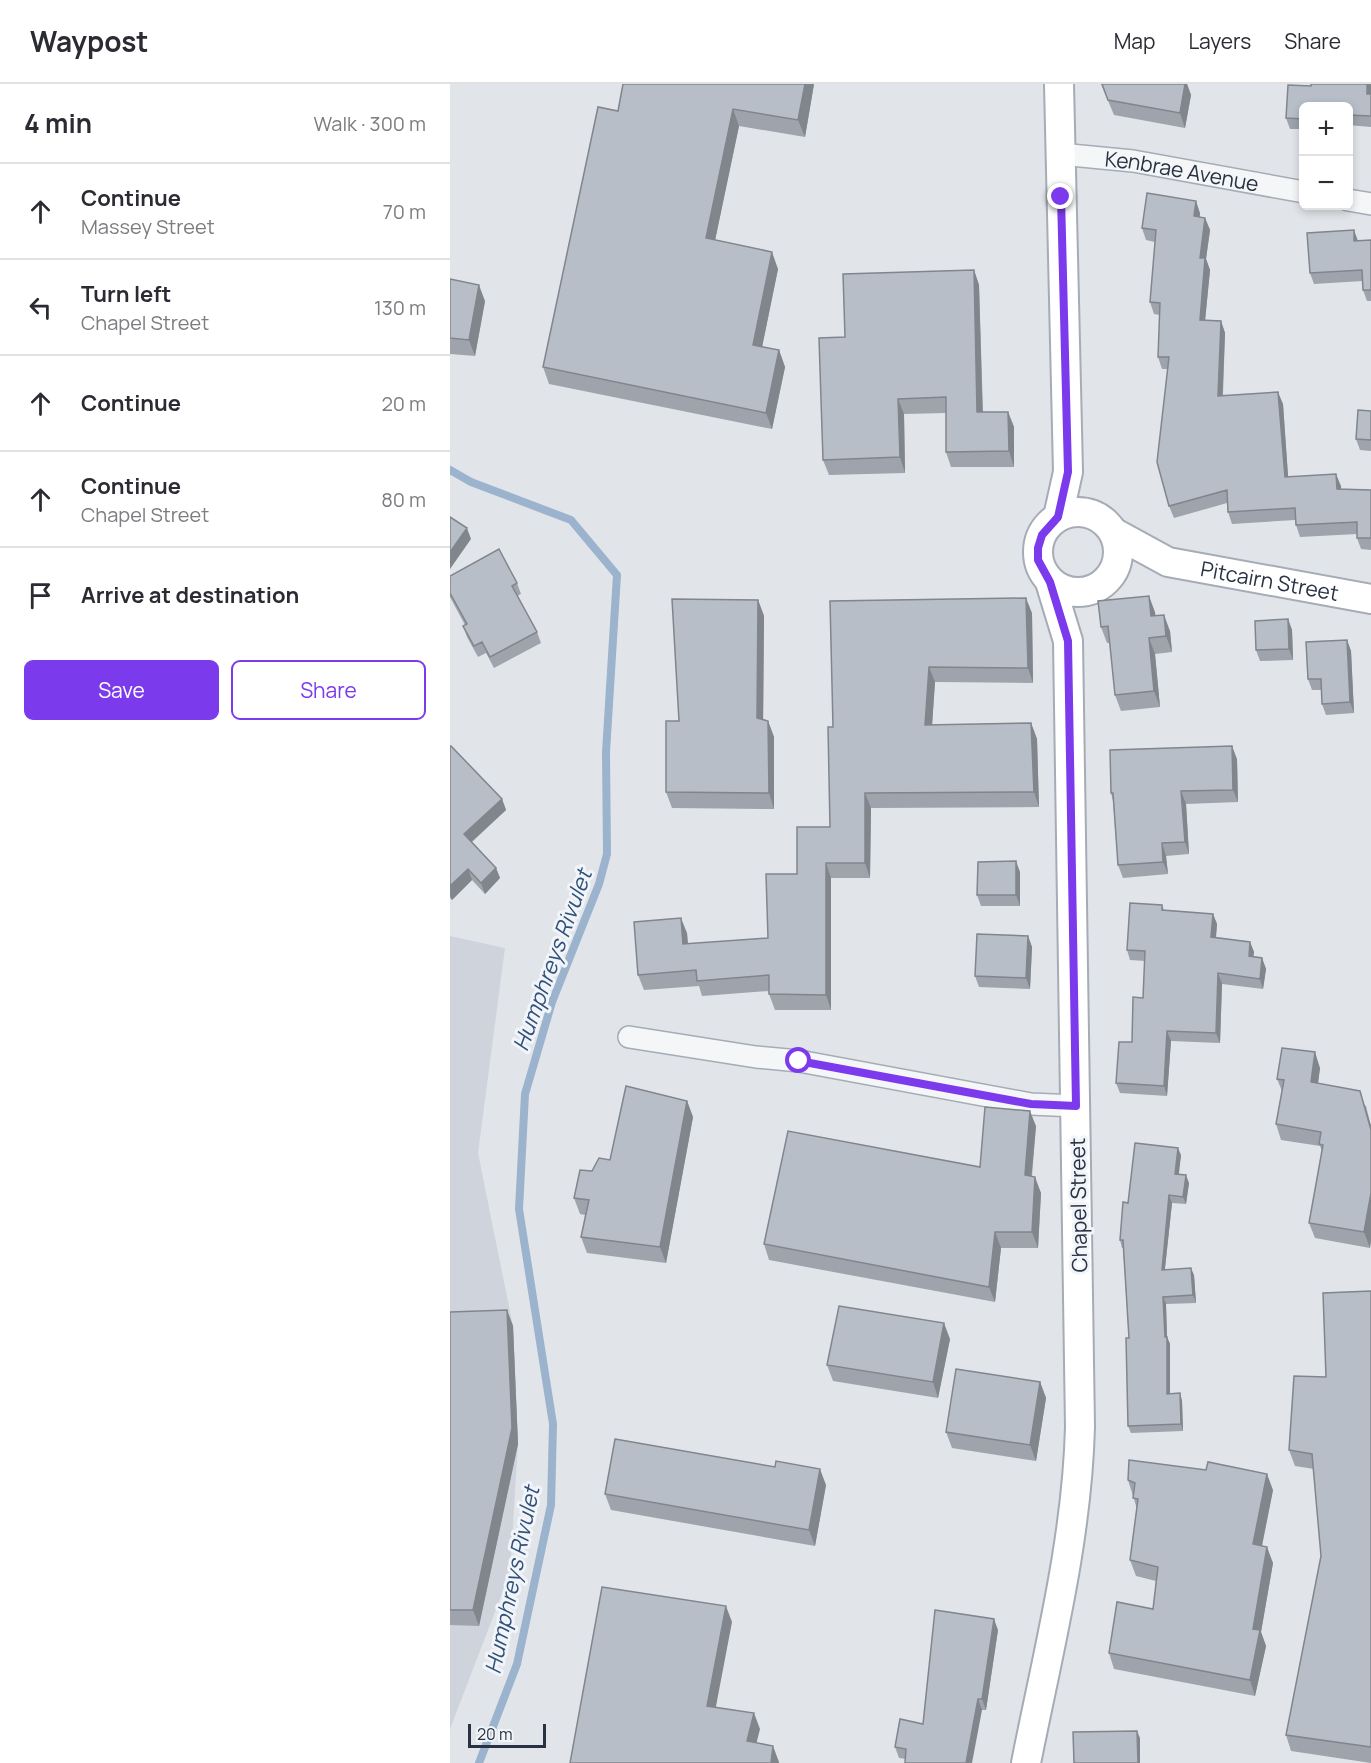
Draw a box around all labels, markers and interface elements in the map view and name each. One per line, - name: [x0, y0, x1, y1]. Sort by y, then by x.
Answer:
- text: Waypost: [30, 22, 149, 60]
- text: Map: [1114, 27, 1155, 55]
- text: Layers: [1188, 27, 1251, 55]
- text: Share: [1284, 27, 1341, 55]
- map controls: [1299, 102, 1353, 210]
- button: +: [1299, 102, 1353, 156]
- text: 4 min: [24, 105, 92, 141]
- text: Walk · 300 m: [314, 110, 426, 137]
- street label: Kenbrae Avenue: [1104, 144, 1261, 198]
- button: −: [1299, 156, 1353, 210]
- text: Continue: [81, 183, 181, 213]
- route end: [1047, 183, 1073, 209]
- icon: ahead: [24, 195, 57, 228]
- text: 70 m: [383, 198, 426, 225]
- text: Massey Street: [81, 213, 215, 240]
- text: Turn left: [81, 279, 171, 309]
- icon: left: [24, 291, 57, 324]
- text: 130 m: [374, 294, 426, 321]
- text: Chapel Street: [81, 309, 209, 336]
- icon: ahead: [24, 387, 57, 420]
- text: Continue: [81, 388, 181, 418]
- text: 20 m: [381, 390, 426, 417]
- text: Continue: [81, 471, 181, 501]
- icon: ahead: [24, 483, 57, 516]
- text: 80 m: [381, 486, 426, 513]
- text: Chapel Street: [81, 501, 209, 528]
- street label: Pitcairn Street: [1198, 554, 1341, 607]
- icon: arrive: [24, 579, 57, 612]
- text: Arrive at destination: [81, 580, 299, 610]
- button: Save: [24, 660, 219, 720]
- button: Share: [231, 660, 426, 720]
- water label: Humphreys Rivulet: [505, 863, 599, 1055]
- route start: [785, 1047, 811, 1073]
- street label: Chapel Street: [1063, 1137, 1093, 1273]
- water label: Humphreys Rivulet: [477, 1481, 547, 1676]
- scale bar: [468, 1721, 546, 1748]
- text: 20 m: [477, 1723, 513, 1745]

